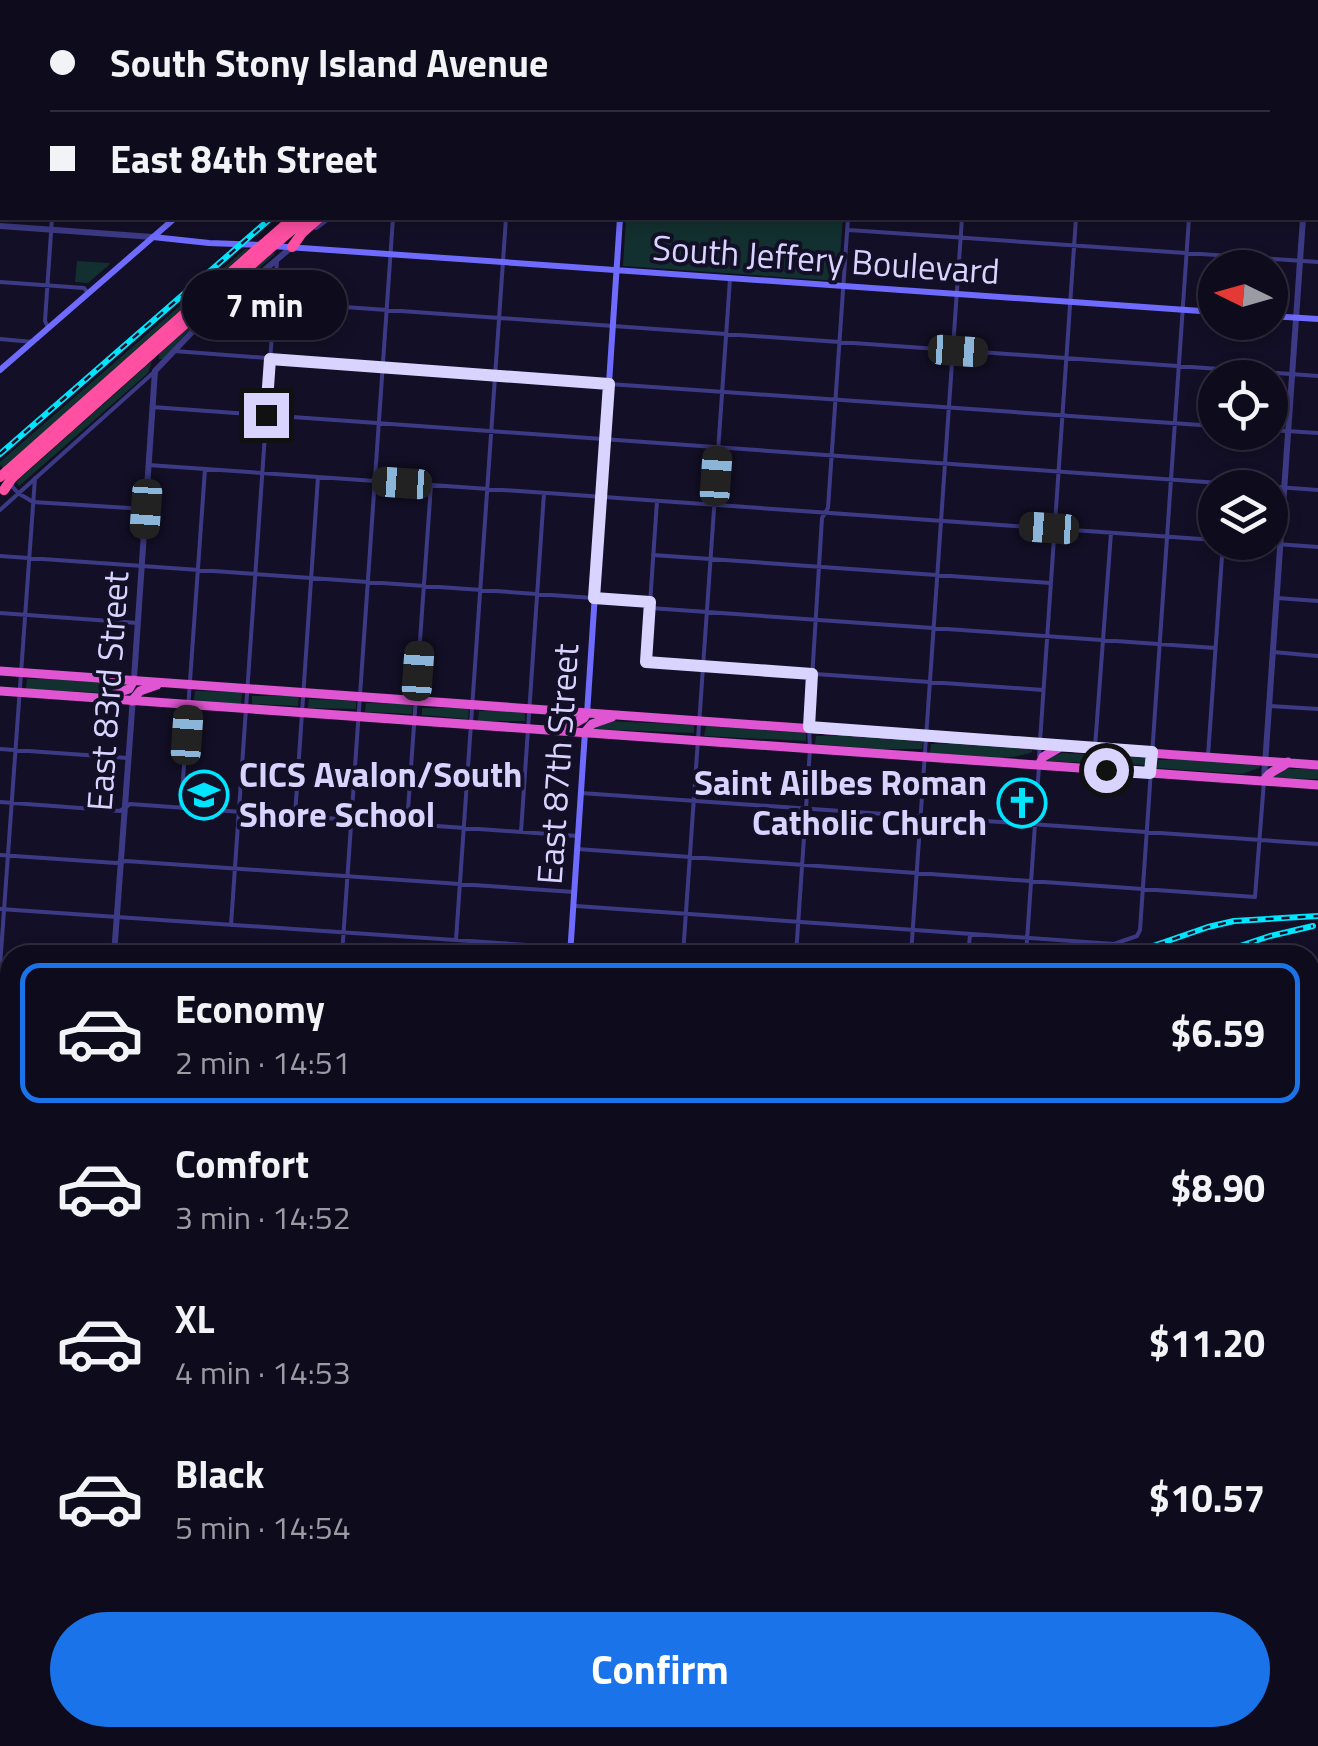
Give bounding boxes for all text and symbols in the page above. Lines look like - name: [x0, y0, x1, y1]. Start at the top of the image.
- text: South Stony Island Avenue: [110, 34, 548, 92]
- text: East 84th Street: [110, 130, 377, 188]
- street label: South Jeffery Boulevard: [651, 220, 1002, 298]
- north arrow: [1198, 250, 1288, 340]
- map controls: [1198, 250, 1288, 560]
- callout: 7 min: [184, 270, 348, 340]
- text: 7 min: [226, 281, 303, 329]
- car: [927, 334, 989, 368]
- button: locate: [1198, 360, 1288, 450]
- route end: [244, 393, 289, 438]
- car: [699, 445, 733, 507]
- car: [371, 466, 433, 500]
- button: layers: [1198, 470, 1288, 560]
- car: [129, 478, 163, 540]
- car: [1018, 511, 1080, 545]
- street label: East 83rd Street: [72, 569, 142, 813]
- car: [401, 640, 435, 702]
- street label: East 87th Street: [522, 642, 592, 886]
- car: [170, 704, 204, 766]
- place label: CICS Avalon/South Shore School: [239, 747, 522, 841]
- route start: [1084, 748, 1129, 793]
- place label: Saint Ailbes Roman Catholic Church: [694, 755, 987, 849]
- school or university icon: CICS Avalon/South Shore School: [178, 769, 230, 821]
- church icon: Saint Ailbes Roman Catholic Church: [996, 777, 1048, 829]
- text: Economy: [175, 980, 325, 1038]
- icon: car: [55, 988, 145, 1078]
- text: $6.59: [1170, 1004, 1265, 1062]
- text: 2 min · 14:51: [175, 1038, 351, 1086]
- text: Comfort: [175, 1135, 309, 1193]
- icon: car: [55, 1143, 145, 1233]
- text: $8.90: [1170, 1159, 1265, 1217]
- text: 3 min · 14:52: [175, 1193, 351, 1241]
- text: XL: [175, 1290, 215, 1348]
- icon: car: [55, 1298, 145, 1388]
- text: $11.20: [1149, 1314, 1265, 1372]
- text: 4 min · 14:53: [175, 1348, 351, 1396]
- text: Black: [175, 1445, 264, 1503]
- icon: car: [55, 1453, 145, 1543]
- text: $10.57: [1149, 1469, 1265, 1527]
- text: 5 min · 14:54: [175, 1503, 351, 1551]
- button: Confirm: [50, 1612, 1270, 1727]

